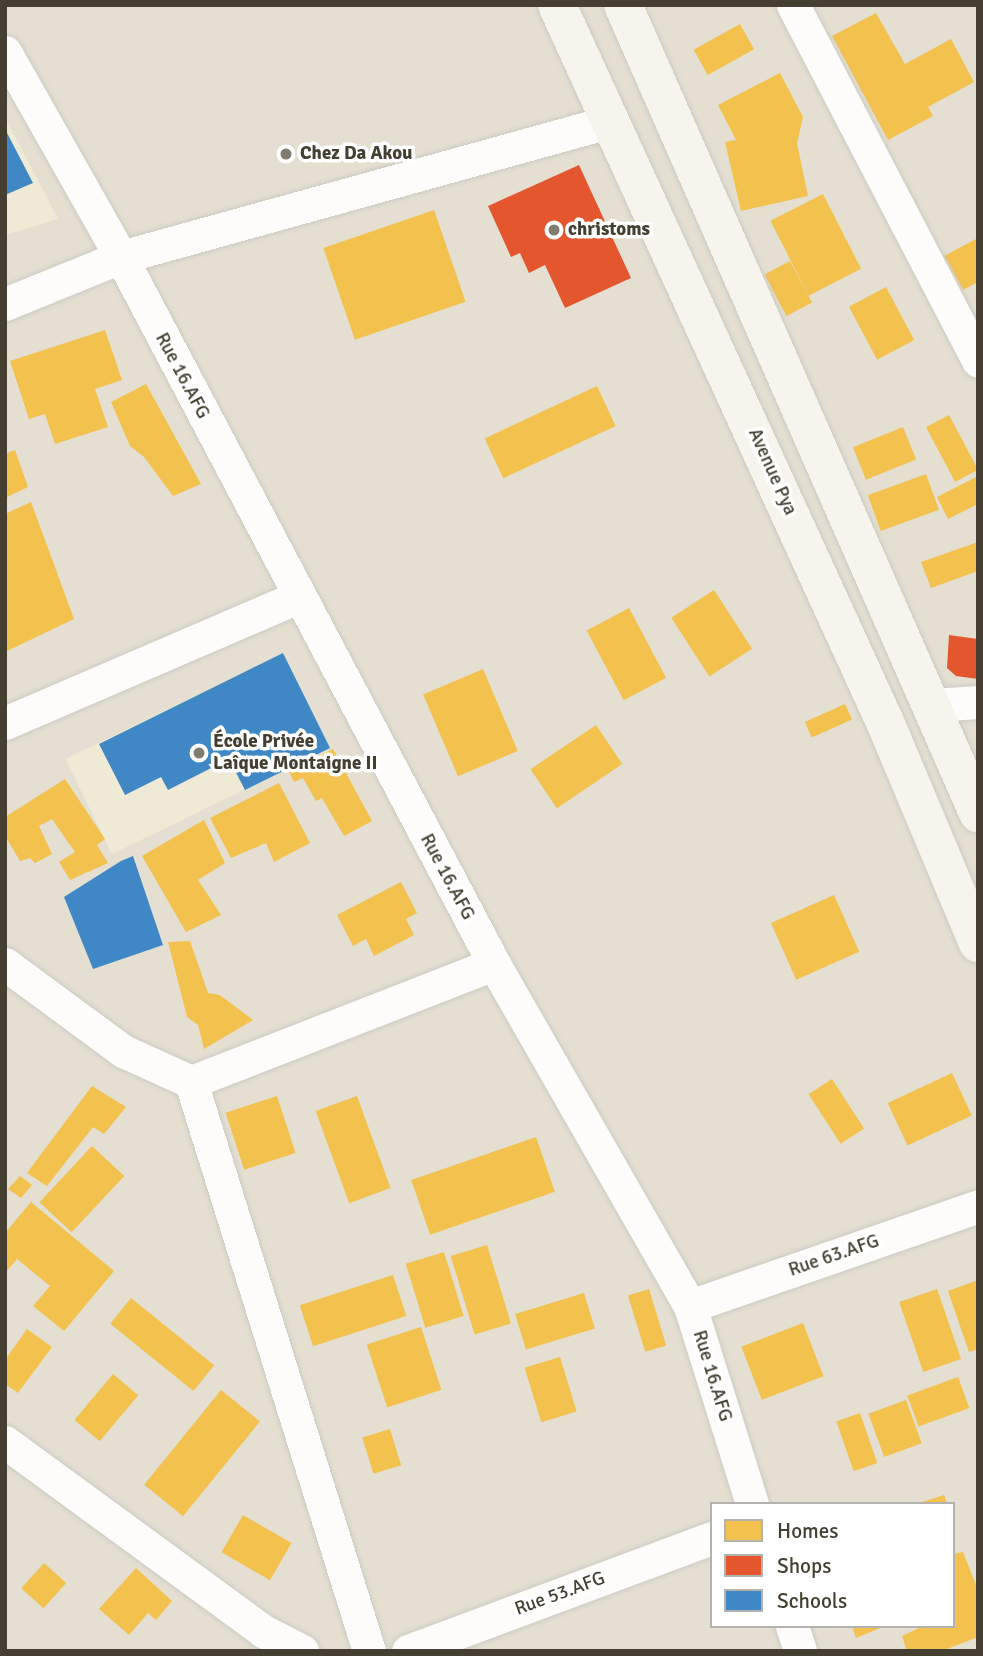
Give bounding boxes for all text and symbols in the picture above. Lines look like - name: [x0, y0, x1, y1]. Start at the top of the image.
- place label: Chez Da Akou: [300, 143, 413, 165]
- marker: Chez Da Akou: [278, 146, 294, 162]
- place label: christoms: [568, 219, 650, 241]
- marker: christoms: [546, 222, 562, 238]
- street label: Rue 16.AFG: [150, 329, 214, 423]
- street label: Avenue Pya: [743, 425, 801, 519]
- place label: École Privée Laîque Montaigne II: [213, 731, 378, 775]
- marker: École Privée Laîque Montaigne II: [191, 745, 207, 761]
- street label: Rue 16.AFG: [415, 830, 479, 924]
- street label: Rue 63.AFG: [786, 1230, 882, 1282]
- street label: Rue 16.AFG: [687, 1328, 737, 1424]
- legend: [710, 1502, 955, 1628]
- text: Homes: [777, 1518, 839, 1544]
- text: Shops: [777, 1553, 831, 1579]
- street label: Rue 53.AFG: [512, 1567, 608, 1621]
- text: Schools: [777, 1588, 847, 1614]

